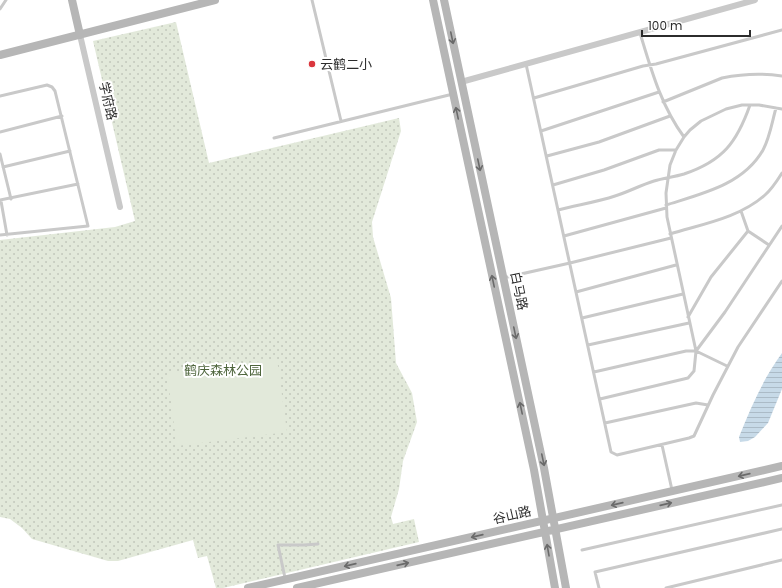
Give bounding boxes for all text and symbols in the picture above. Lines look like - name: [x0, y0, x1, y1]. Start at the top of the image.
- scale bar: [642, 12, 750, 38]
- text: 100 m: [648, 17, 682, 34]
- one-way arrow: [448, 31, 456, 44]
- place label: 云鹤二小: [320, 55, 372, 74]
- marker: 云鹤二小: [307, 59, 317, 69]
- street label: 学府路: [94, 80, 122, 122]
- one-way arrow: [453, 107, 461, 120]
- one-way arrow: [476, 158, 484, 171]
- street label: 白马路: [506, 270, 532, 312]
- one-way arrow: [489, 275, 497, 288]
- one-way arrow: [512, 327, 520, 340]
- park label: 鹤庆森林公园: [184, 361, 262, 380]
- one-way arrow: [516, 402, 524, 415]
- one-way arrow: [539, 454, 547, 467]
- one-way arrow: [738, 472, 751, 480]
- one-way arrow: [659, 499, 672, 507]
- one-way arrow: [611, 500, 624, 508]
- street label: 谷山路: [491, 501, 533, 529]
- one-way arrow: [471, 532, 484, 540]
- one-way arrow: [544, 544, 552, 557]
- one-way arrow: [396, 559, 409, 567]
- one-way arrow: [344, 561, 357, 569]

